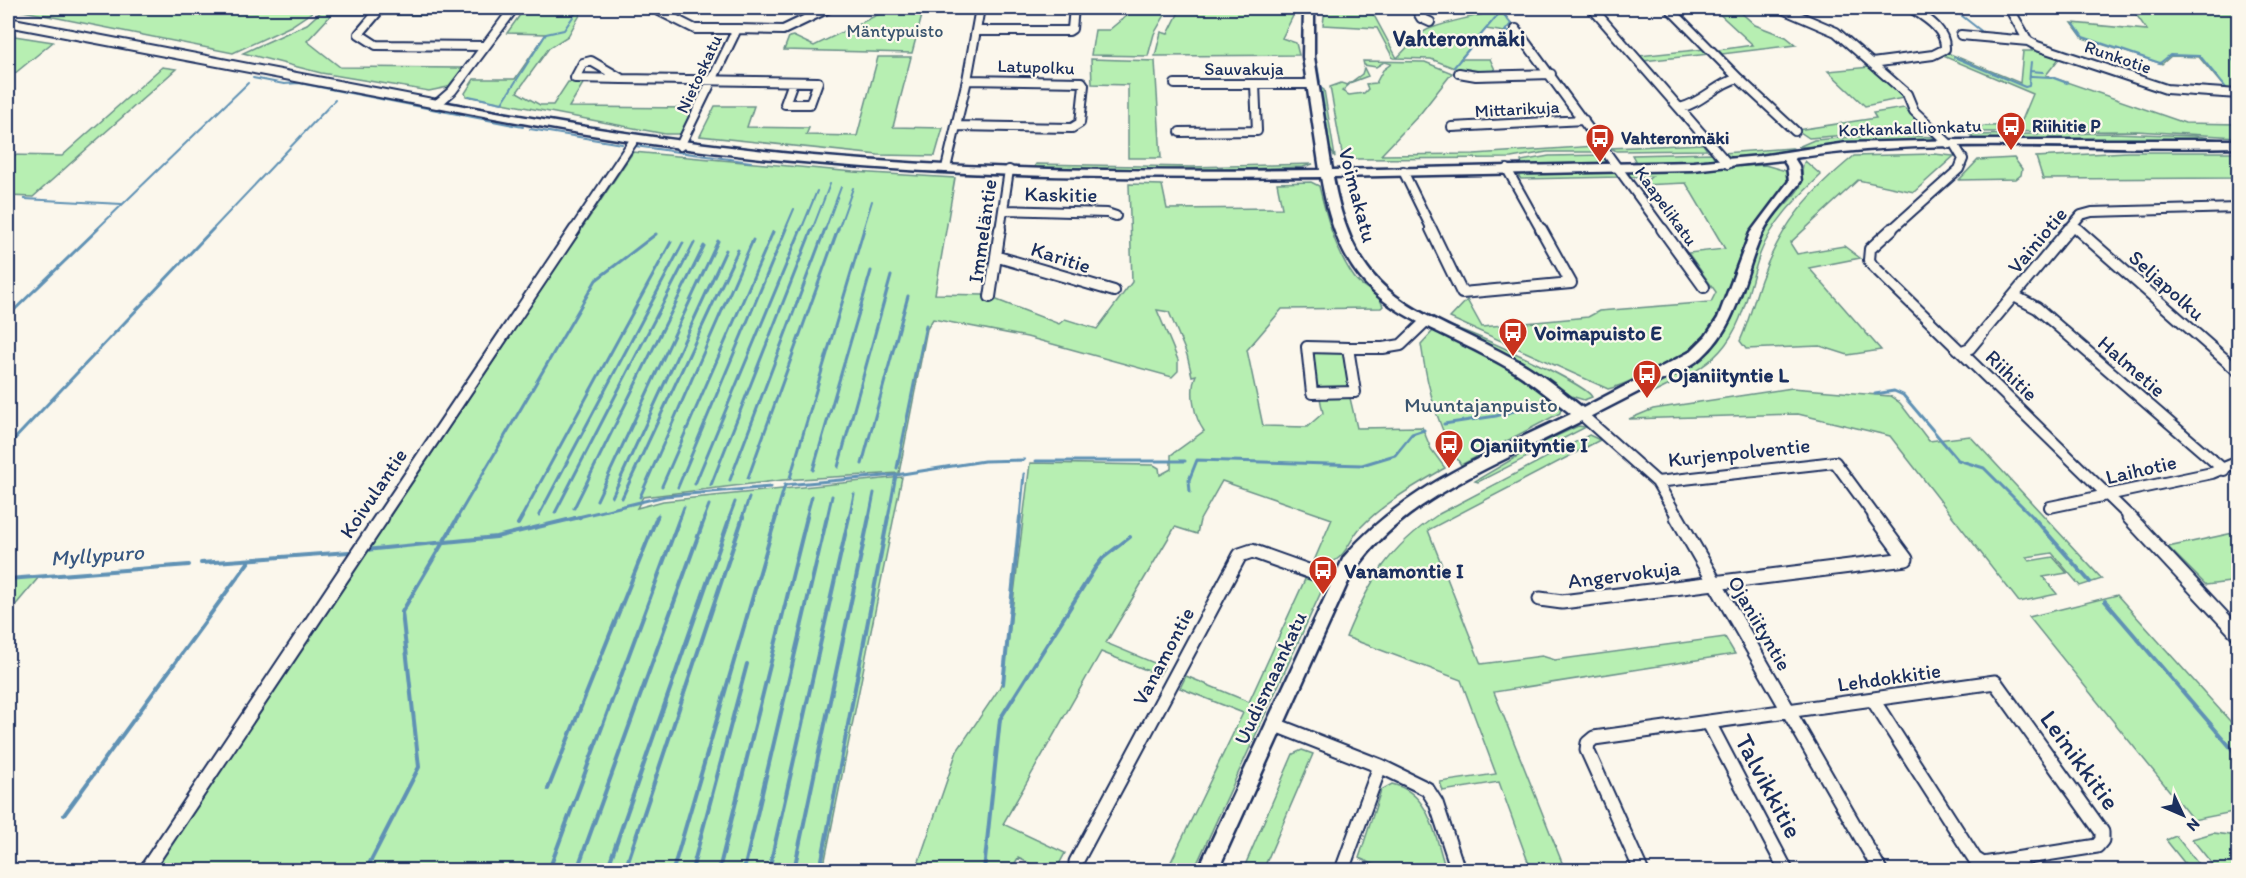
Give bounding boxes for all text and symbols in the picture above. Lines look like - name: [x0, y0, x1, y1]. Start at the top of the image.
- park label: Mäntypuisto: [847, 20, 943, 42]
- district label: Vahteronmäki: [1393, 25, 1525, 52]
- street label: Nietoskatu: [671, 31, 727, 117]
- street label: Runkotie: [2082, 35, 2154, 79]
- street label: Latupolku: [997, 55, 1075, 79]
- street label: Sauvakuja: [1204, 58, 1284, 80]
- street label: Mittarikuja: [1474, 96, 1560, 122]
- bus stop icon: Riihitie P: [1995, 110, 2027, 152]
- street label: Kotkankallionkatu: [1838, 115, 1982, 141]
- place label: Riihitie P: [2032, 115, 2101, 137]
- bus stop icon: Vahteronmäki: [1584, 122, 1616, 164]
- place label: Vahteronmäki: [1621, 127, 1729, 149]
- street label: Voimakatu: [1333, 145, 1383, 245]
- street label: Kaapelikatu: [1630, 162, 1702, 250]
- street label: Immeläntie: [962, 178, 1002, 284]
- street label: Kaskitie: [1024, 181, 1098, 207]
- street label: Vainiotie: [2002, 202, 2072, 278]
- street label: Karitie: [1028, 236, 1094, 278]
- street label: Seljapolku: [2124, 244, 2210, 326]
- bus stop icon: Voimapuisto E: [1497, 316, 1529, 358]
- place label: Voimapuisto E: [1534, 320, 1662, 346]
- street label: Halmetie: [2093, 330, 2171, 402]
- street label: Riihitie: [1981, 344, 2043, 406]
- bus stop icon: Ojaniityntie L: [1631, 358, 1663, 400]
- place label: Ojaniityntie L: [1668, 362, 1789, 388]
- park label: Muuntajanpuisto: [1404, 392, 1558, 417]
- bus stop icon: Ojaniityntie I: [1433, 428, 1465, 470]
- place label: Ojaniityntie I: [1470, 432, 1588, 458]
- street label: Kurjenpolventie: [1667, 432, 1811, 472]
- street label: Koivulantie: [334, 443, 412, 543]
- street label: Laihotie: [2103, 449, 2179, 489]
- water label: Myllypuro: [50, 538, 145, 572]
- bus stop icon: Vanamontie I: [1307, 554, 1339, 596]
- street label: Angervokuja: [1566, 555, 1682, 593]
- place label: Vanamontie I: [1344, 558, 1464, 583]
- street label: Ojaniityntie: [1723, 571, 1797, 675]
- street label: Vanamontie: [1127, 603, 1199, 709]
- street label: Uudismaankatu: [1228, 607, 1312, 748]
- street label: Lehdokkitie: [1836, 657, 1942, 697]
- street label: Leinikkitie: [2033, 704, 2127, 816]
- street label: Talvikkitie: [1728, 728, 1810, 844]
- north arrow: [2153, 785, 2213, 845]
- text: N: [2183, 815, 2204, 836]

